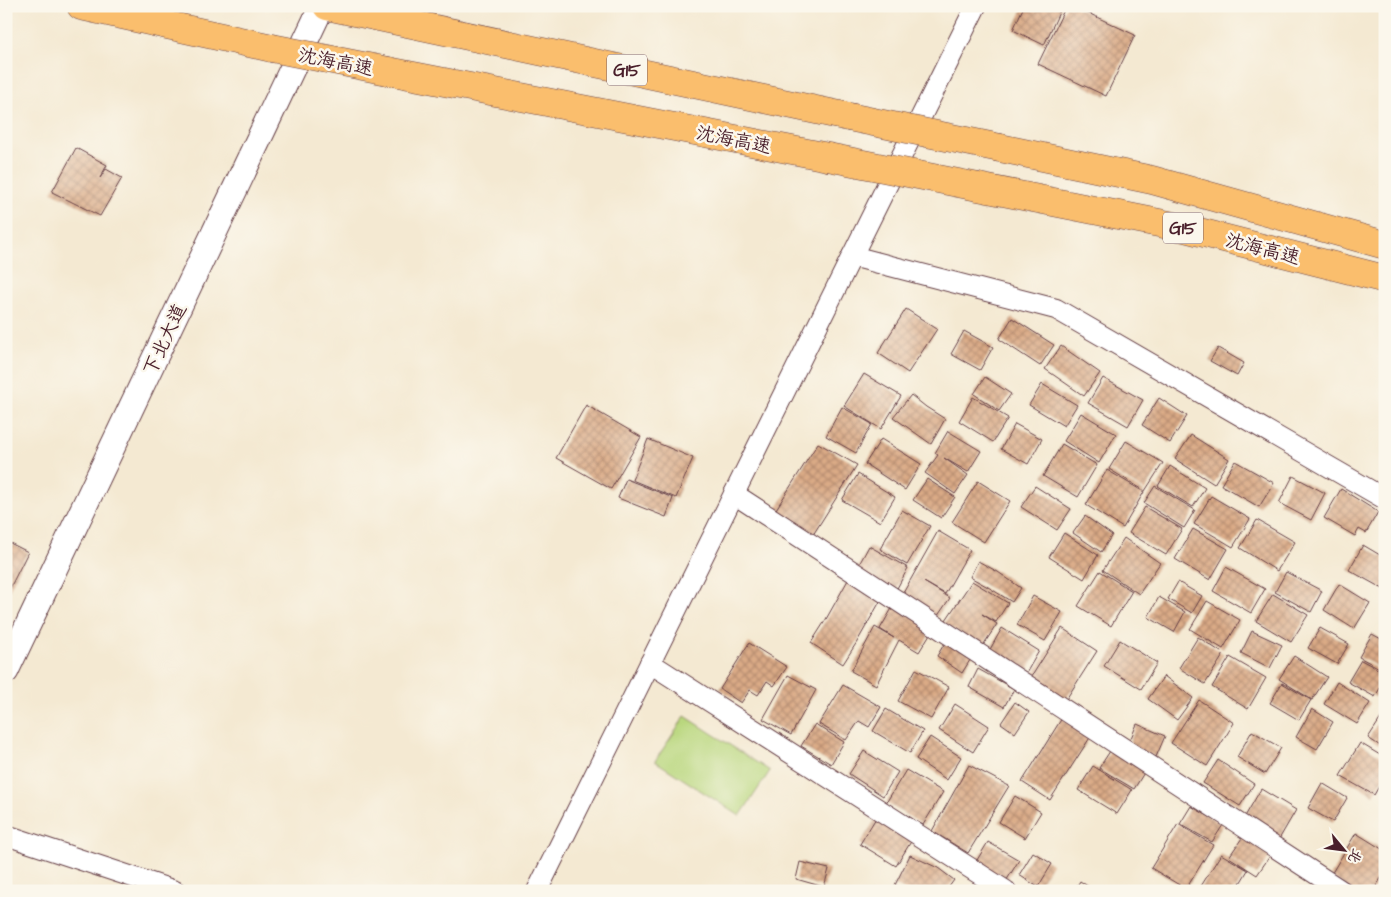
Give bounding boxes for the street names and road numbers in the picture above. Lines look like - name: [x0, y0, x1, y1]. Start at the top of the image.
- street label: 沈海高速: [296, 42, 376, 83]
- road number: G15: [607, 54, 647, 86]
- street label: 沈海高速: [694, 120, 774, 161]
- road number: G15: [1163, 212, 1203, 244]
- street label: 沈海高速: [1222, 227, 1303, 272]
- street label: 下北大道: [137, 299, 194, 380]

